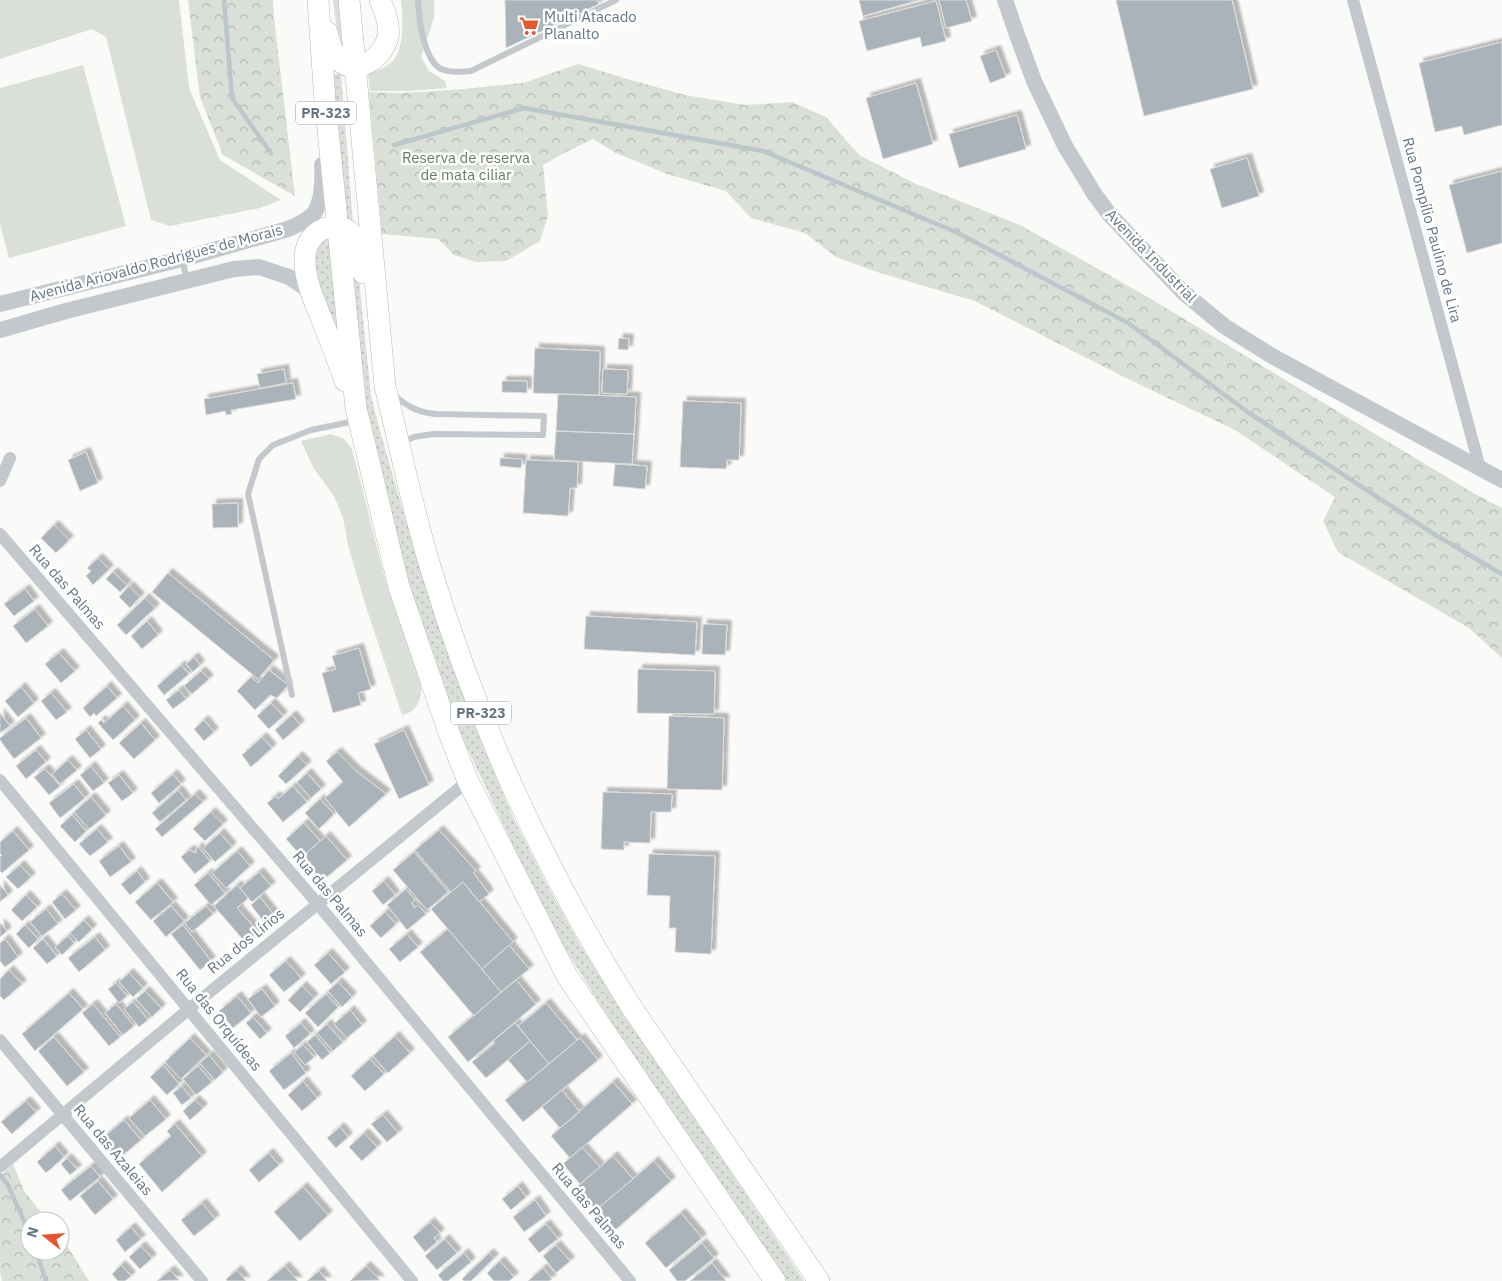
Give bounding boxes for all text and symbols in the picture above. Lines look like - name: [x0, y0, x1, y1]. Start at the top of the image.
- place label: Multi Atacado Planalto: [544, 7, 637, 43]
- supermarket icon: Multi Atacado Planalto: [518, 15, 540, 37]
- road number: PR-323: [296, 102, 356, 125]
- street label: Rua Pompílio Paulino de Lira: [1399, 135, 1466, 325]
- park label: Reserva de reserva de mata ciliar: [402, 148, 530, 184]
- street label: Avenida Industrial: [1102, 205, 1201, 306]
- street label: Avenida Ariovaldo Rodrigues de Morais: [27, 220, 284, 305]
- street label: Rua das Palmas: [25, 540, 110, 633]
- road number: PR-323: [451, 701, 511, 724]
- street label: Rua das Palmas: [289, 847, 372, 941]
- street label: Rua dos Lírios: [203, 904, 288, 978]
- street label: Rua das Orquídeas: [172, 965, 267, 1075]
- street label: Rua das Azaleias: [70, 1100, 157, 1199]
- street label: Rua das Palmas: [548, 1159, 631, 1253]
- north arrow: [20, 1211, 70, 1261]
- text: N: [22, 1225, 43, 1240]

